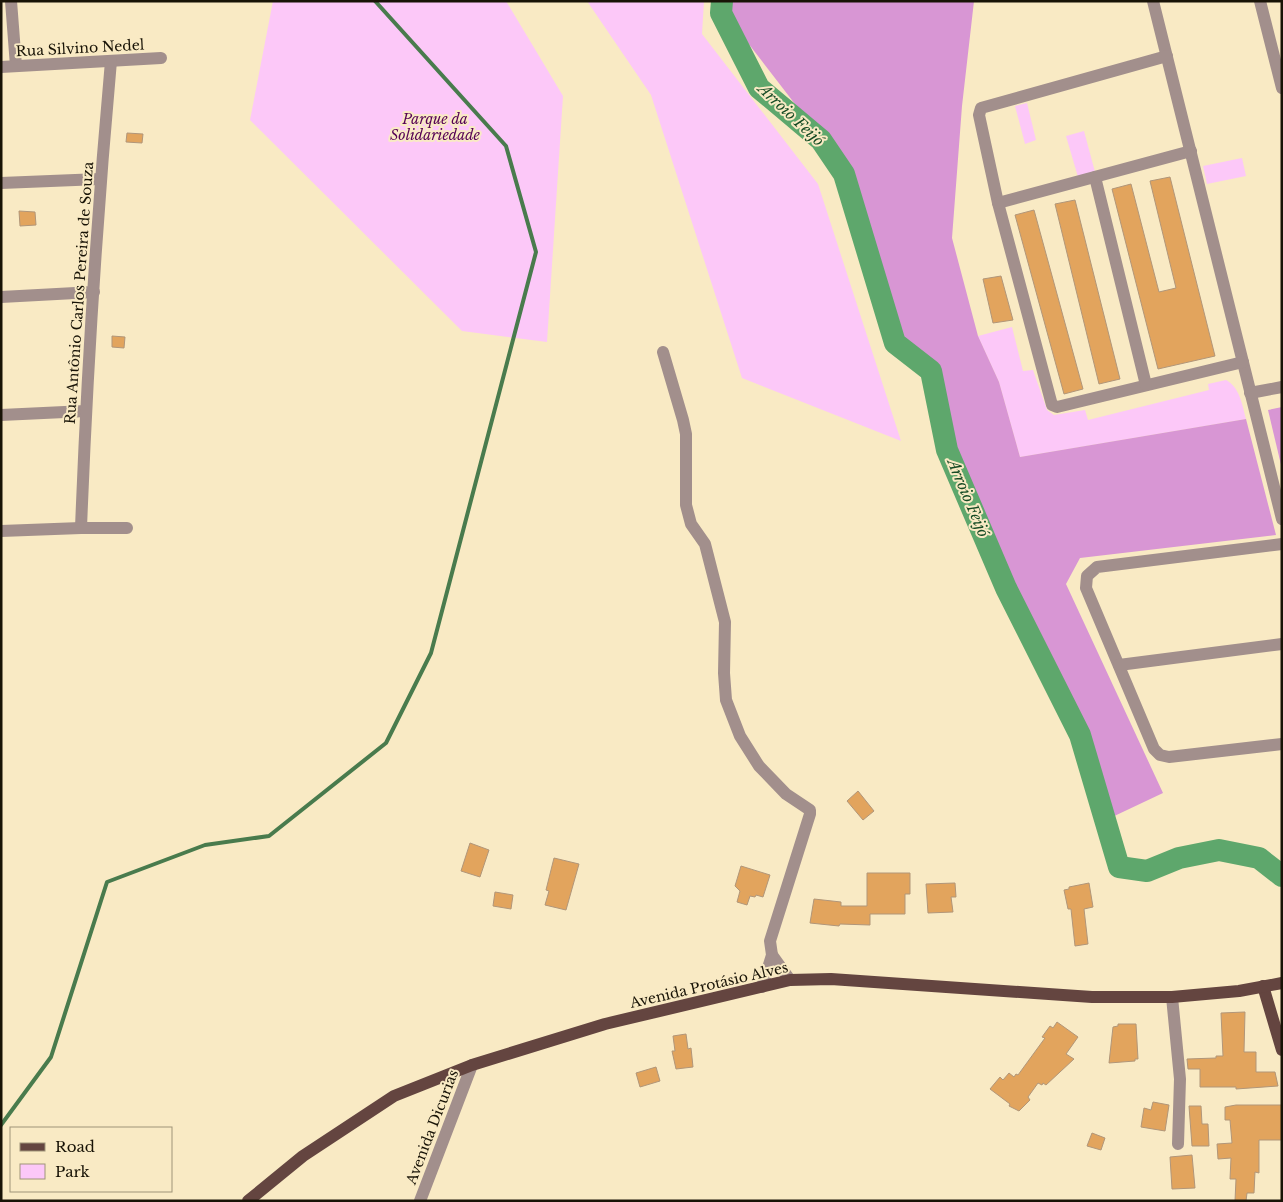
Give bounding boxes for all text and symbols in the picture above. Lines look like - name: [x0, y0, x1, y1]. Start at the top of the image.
- street label: Rua Silvino Nedel: [15, 36, 145, 60]
- water label: Arroio Feijó: [753, 78, 828, 150]
- park label: Parque da Solidariedade: [390, 110, 481, 144]
- street label: Rua Antônio Carlos Pereira de Souza: [61, 161, 97, 425]
- water label: Arroio Feijó: [943, 454, 994, 540]
- street label: Avenida Protásio Alves: [627, 958, 790, 1012]
- street label: Avenida Dicurias: [401, 1067, 462, 1188]
- legend: [10, 1127, 172, 1192]
- text: Road: [55, 1137, 95, 1156]
- text: Park: [55, 1162, 91, 1181]

